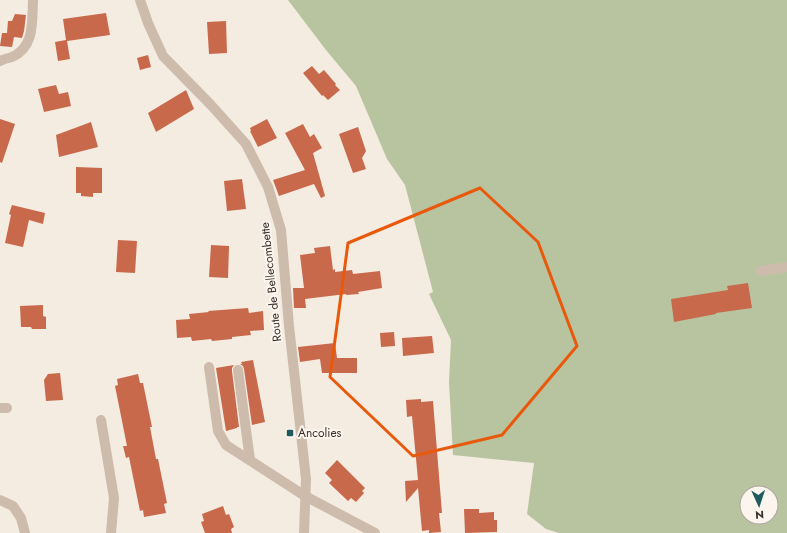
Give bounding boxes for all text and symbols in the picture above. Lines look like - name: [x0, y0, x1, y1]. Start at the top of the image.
- street label: Route de Bellecombette: [256, 221, 286, 343]
- place label: Ancolies: [298, 424, 342, 442]
- marker: Ancolies: [285, 428, 295, 438]
- north arrow: [739, 485, 779, 525]
- text: N: [755, 507, 764, 523]

